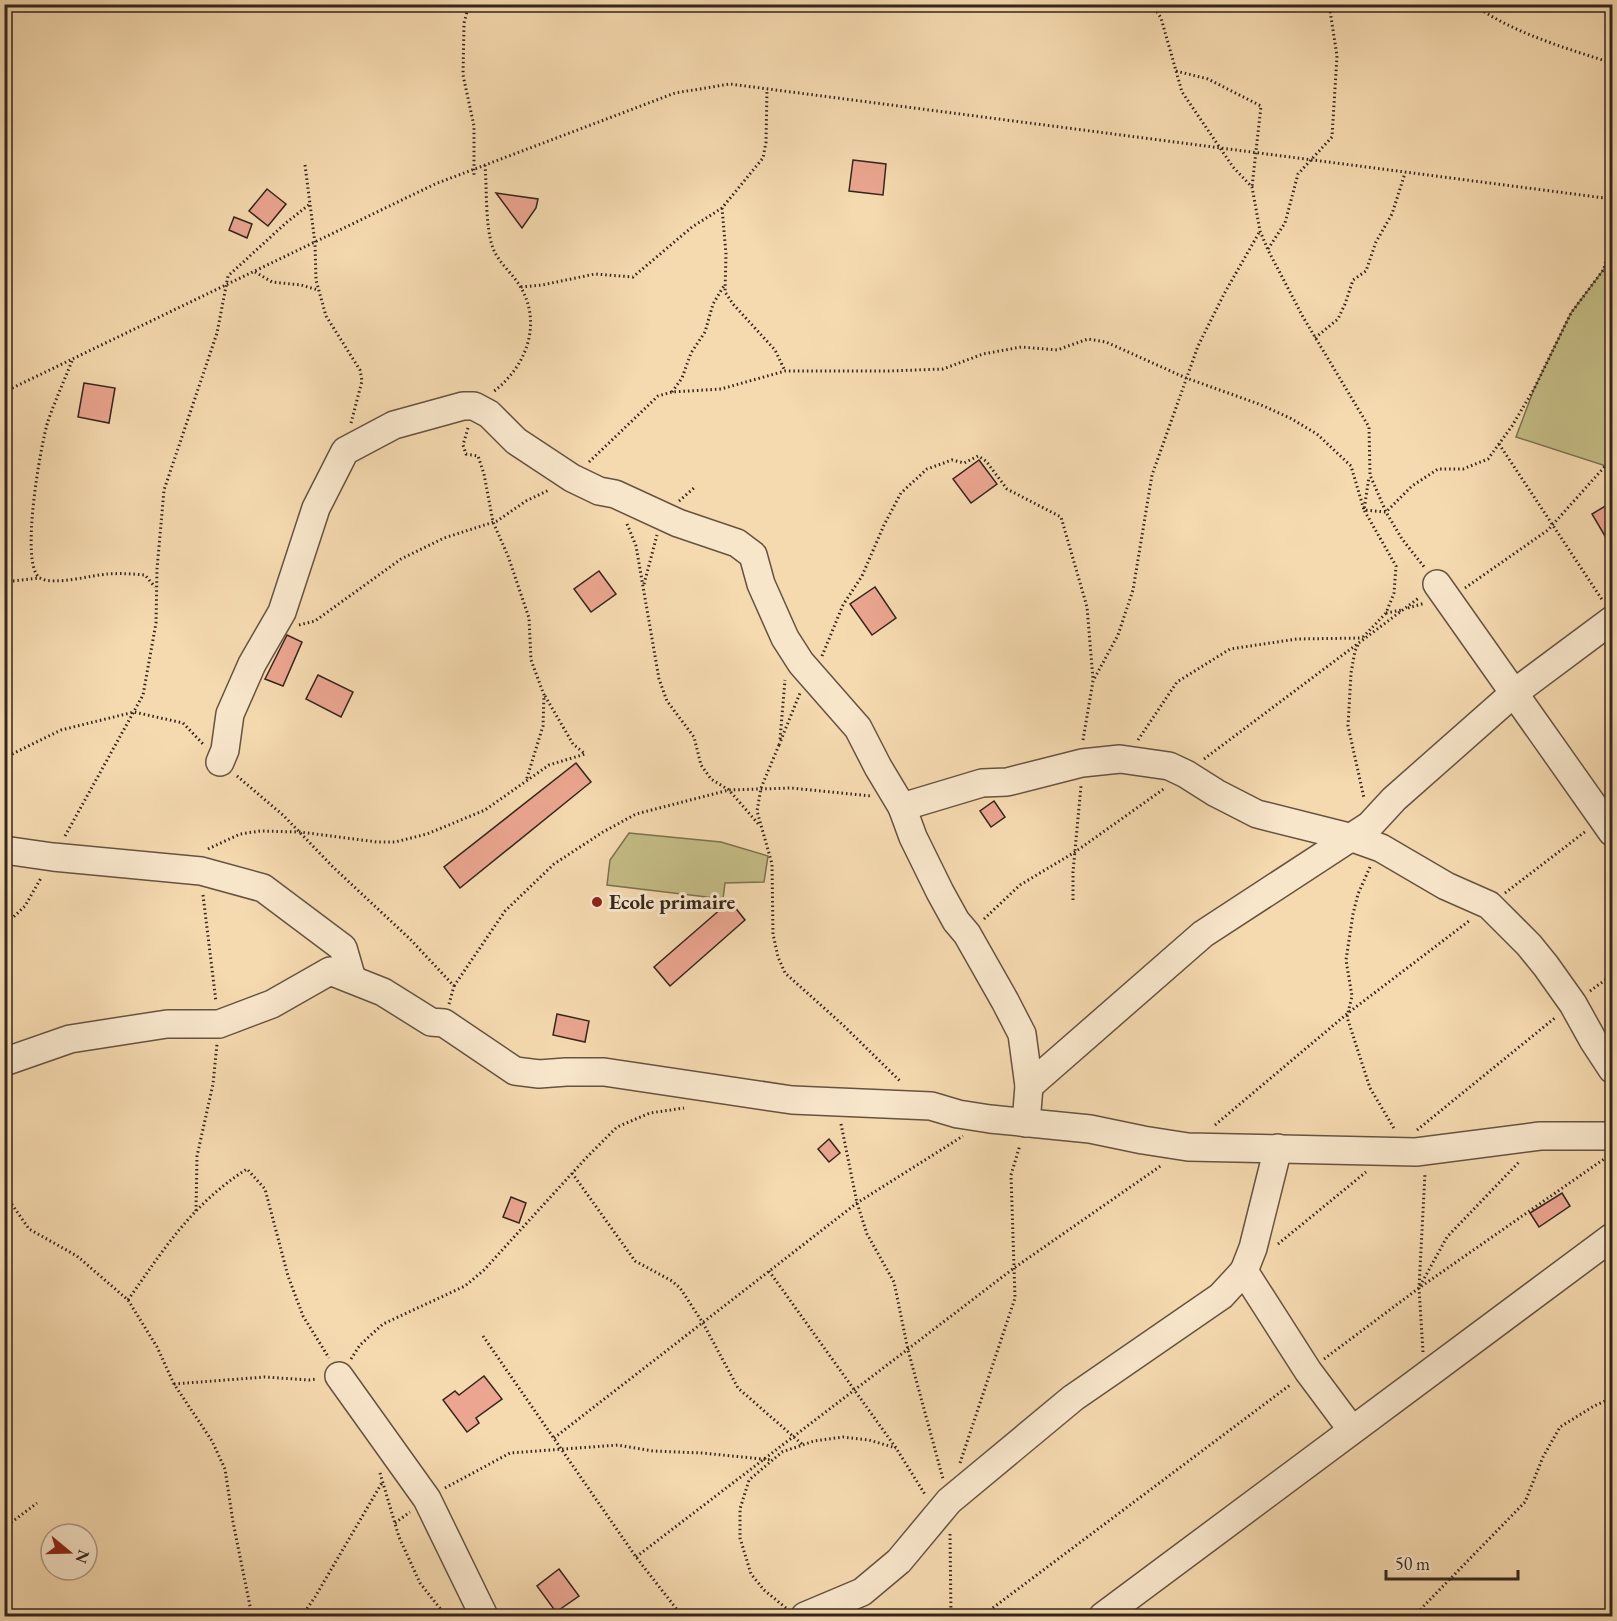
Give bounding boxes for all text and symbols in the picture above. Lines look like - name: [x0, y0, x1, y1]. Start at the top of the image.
- place label: Ecole primaire: [609, 888, 735, 915]
- marker: Ecole primaire: [590, 895, 604, 909]
- north arrow: [39, 1522, 99, 1582]
- scale bar: [1386, 1543, 1518, 1581]
- text: N: [71, 1547, 95, 1566]
- text: 50 m: [1395, 1552, 1430, 1575]

